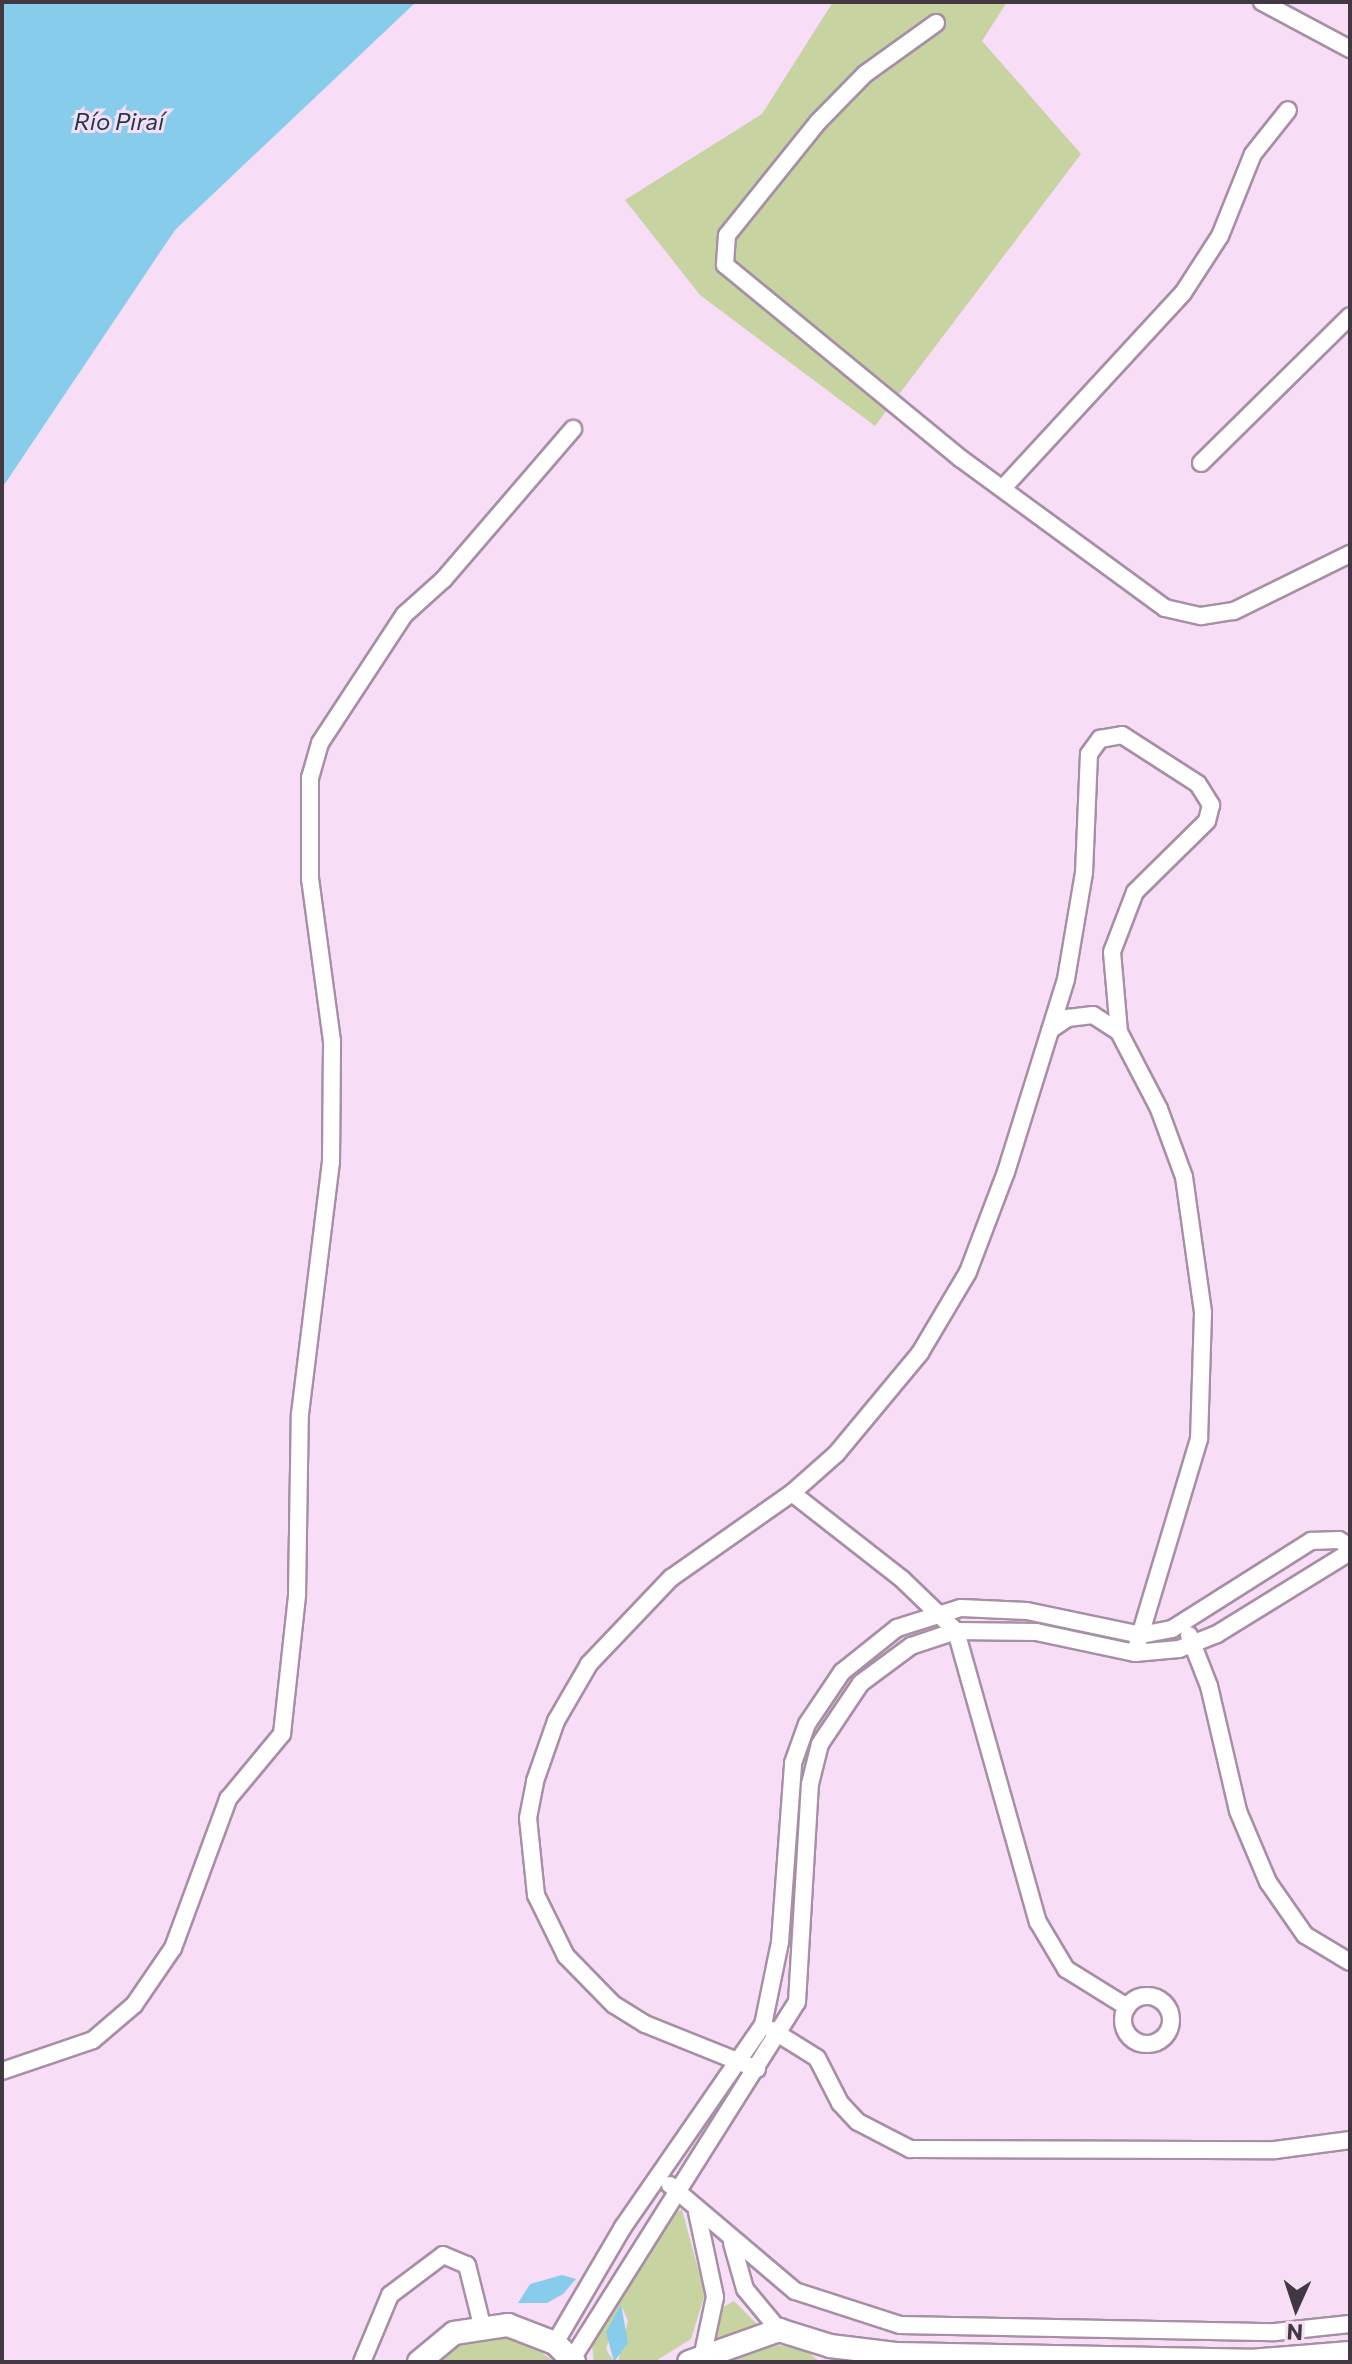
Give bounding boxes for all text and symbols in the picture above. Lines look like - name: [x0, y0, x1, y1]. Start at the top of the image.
- water label: Río Piraí: [74, 107, 164, 135]
- north arrow: [1256, 2268, 1336, 2348]
- text: N: [1286, 2319, 1304, 2346]

